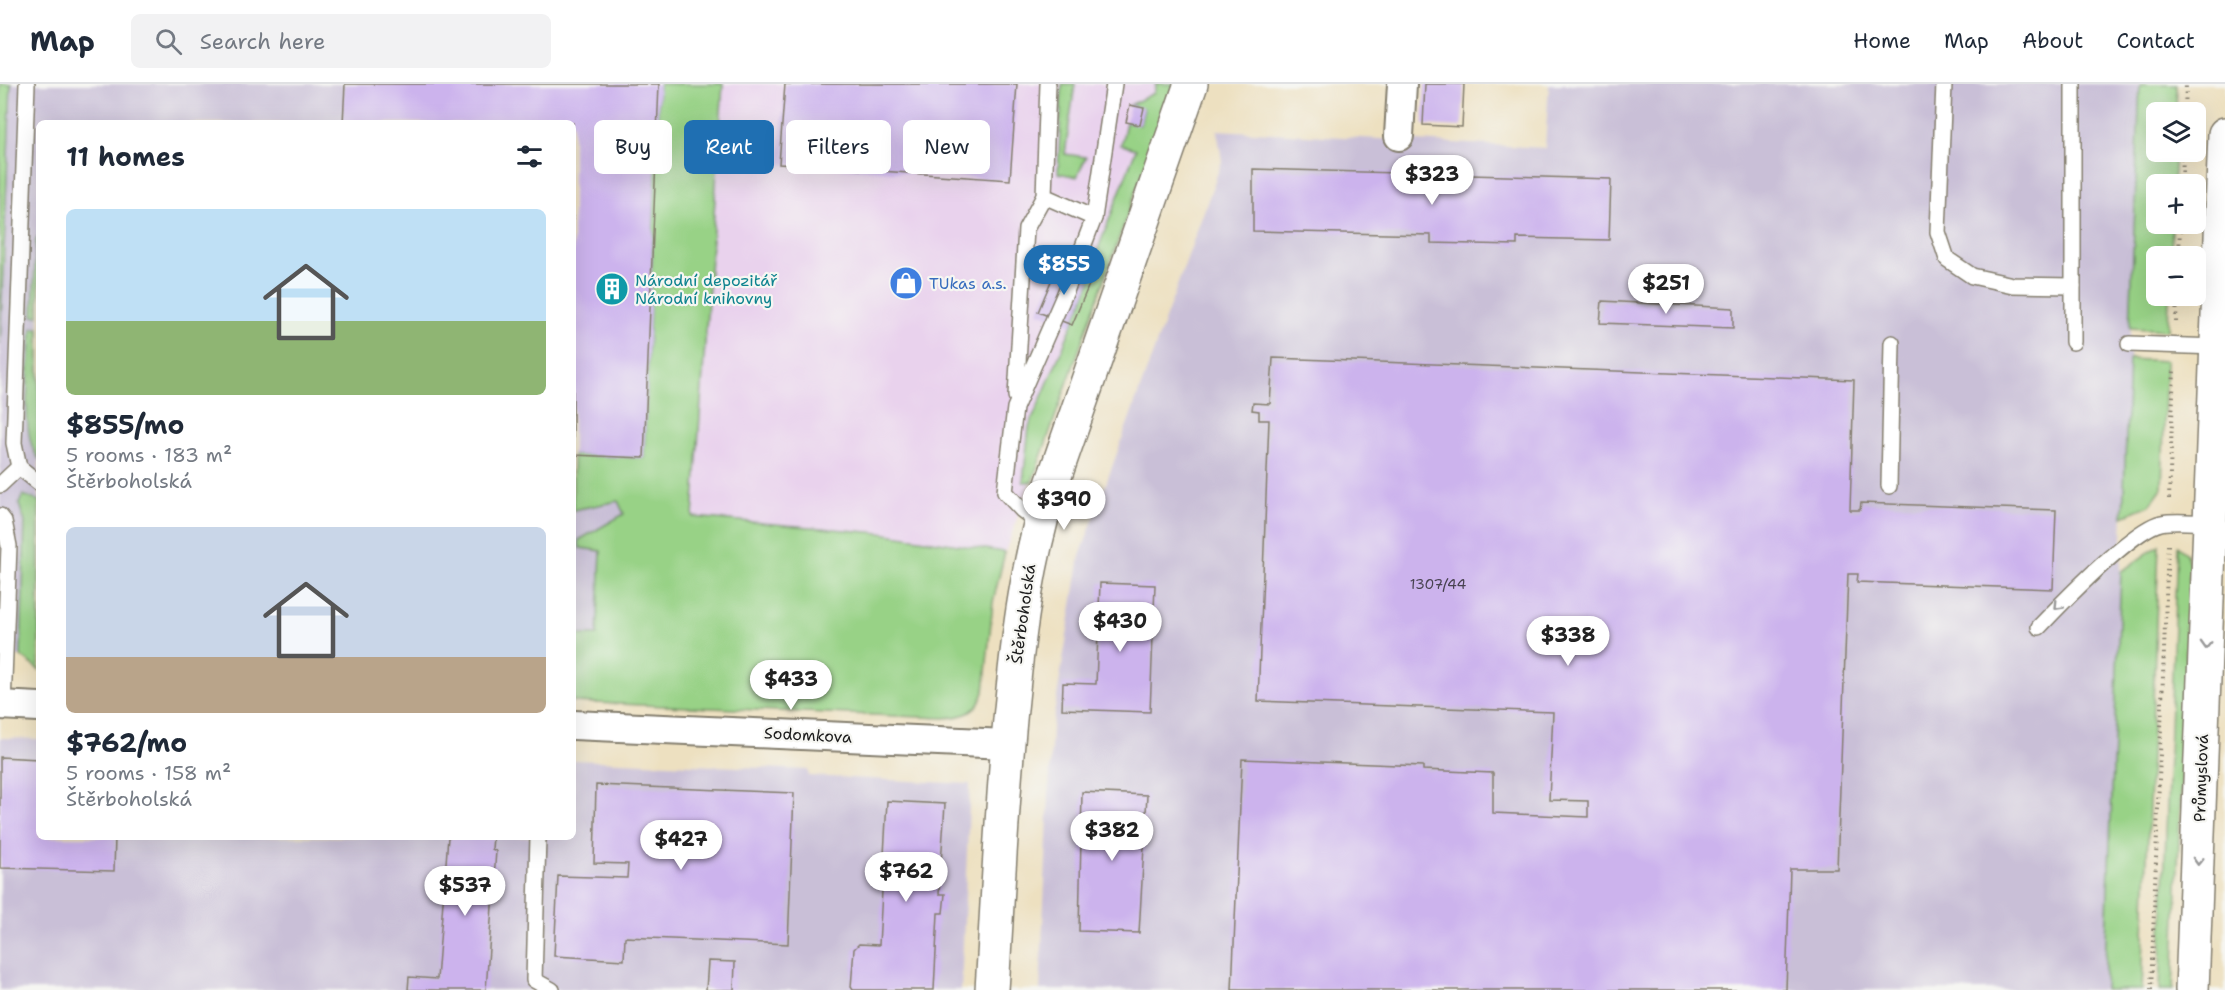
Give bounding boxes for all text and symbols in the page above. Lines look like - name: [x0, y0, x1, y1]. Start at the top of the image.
- search box: [131, 14, 551, 68]
- text: Map: [30, 22, 95, 60]
- icon: search: [152, 25, 185, 58]
- text: Search here: [200, 27, 325, 56]
- text: Home: [1853, 27, 1911, 55]
- text: Map: [1944, 27, 1989, 55]
- text: About: [2022, 27, 2083, 55]
- text: Contact: [2116, 27, 2195, 55]
- map controls: [2146, 102, 2206, 306]
- button: layers: [2146, 102, 2206, 162]
- chip: Buy: [594, 120, 672, 174]
- chip: Rent: [684, 120, 774, 174]
- chip: Filters: [786, 120, 891, 174]
- chip: New: [903, 120, 990, 174]
- text: 11 homes: [66, 139, 185, 174]
- icon: filters: [513, 140, 546, 173]
- pin: $323: [1396, 155, 1468, 206]
- text: $323: [1405, 161, 1459, 187]
- button: +: [2146, 174, 2206, 234]
- pin: $855: [1028, 245, 1100, 296]
- button: −: [2146, 246, 2206, 306]
- icon: home: [252, 248, 360, 356]
- text: $855: [1038, 251, 1090, 277]
- pin: $251: [1630, 264, 1702, 315]
- shop icon: TUkas a.s.: [888, 265, 924, 301]
- place label: Národní depozitář Národní knihovny: [635, 270, 778, 309]
- text: $251: [1642, 270, 1690, 296]
- building icon: Národní depozitář Národní knihovny: [594, 271, 630, 307]
- place label: TUkas a.s.: [929, 273, 1007, 294]
- text: $855/mo: [66, 407, 184, 442]
- text: 5 rooms · 183 m²: [66, 442, 232, 468]
- text: Štěrboholská: [66, 468, 192, 494]
- pin: $390: [1028, 480, 1100, 531]
- text: $390: [1037, 486, 1091, 512]
- street label: Štěrboholská: [1006, 563, 1040, 665]
- icon: home: [252, 566, 360, 674]
- house number: 1307/44: [1410, 575, 1466, 593]
- one-way arrow: [2055, 599, 2066, 610]
- pin: $430: [1084, 602, 1156, 653]
- text: $430: [1093, 608, 1147, 634]
- pin: $338: [1532, 616, 1604, 667]
- text: $338: [1540, 622, 1596, 648]
- one-way arrow: [2200, 640, 2213, 649]
- pin: $433: [755, 660, 827, 711]
- text: $433: [764, 666, 818, 692]
- street label: Sodomkova: [764, 722, 852, 748]
- text: $762/mo: [66, 725, 187, 760]
- street label: Průmyslová: [2189, 734, 2213, 822]
- text: 5 rooms · 158 m²: [66, 760, 231, 786]
- text: Štěrboholská: [66, 786, 192, 812]
- pin: $382: [1076, 811, 1148, 862]
- text: $382: [1084, 817, 1140, 843]
- pin: $427: [645, 820, 717, 871]
- text: $427: [654, 826, 708, 852]
- pin: $762: [870, 852, 942, 903]
- one-way arrow: [2191, 856, 2204, 865]
- text: $762: [879, 858, 933, 884]
- pin: $537: [429, 866, 501, 917]
- text: $537: [438, 872, 492, 898]

